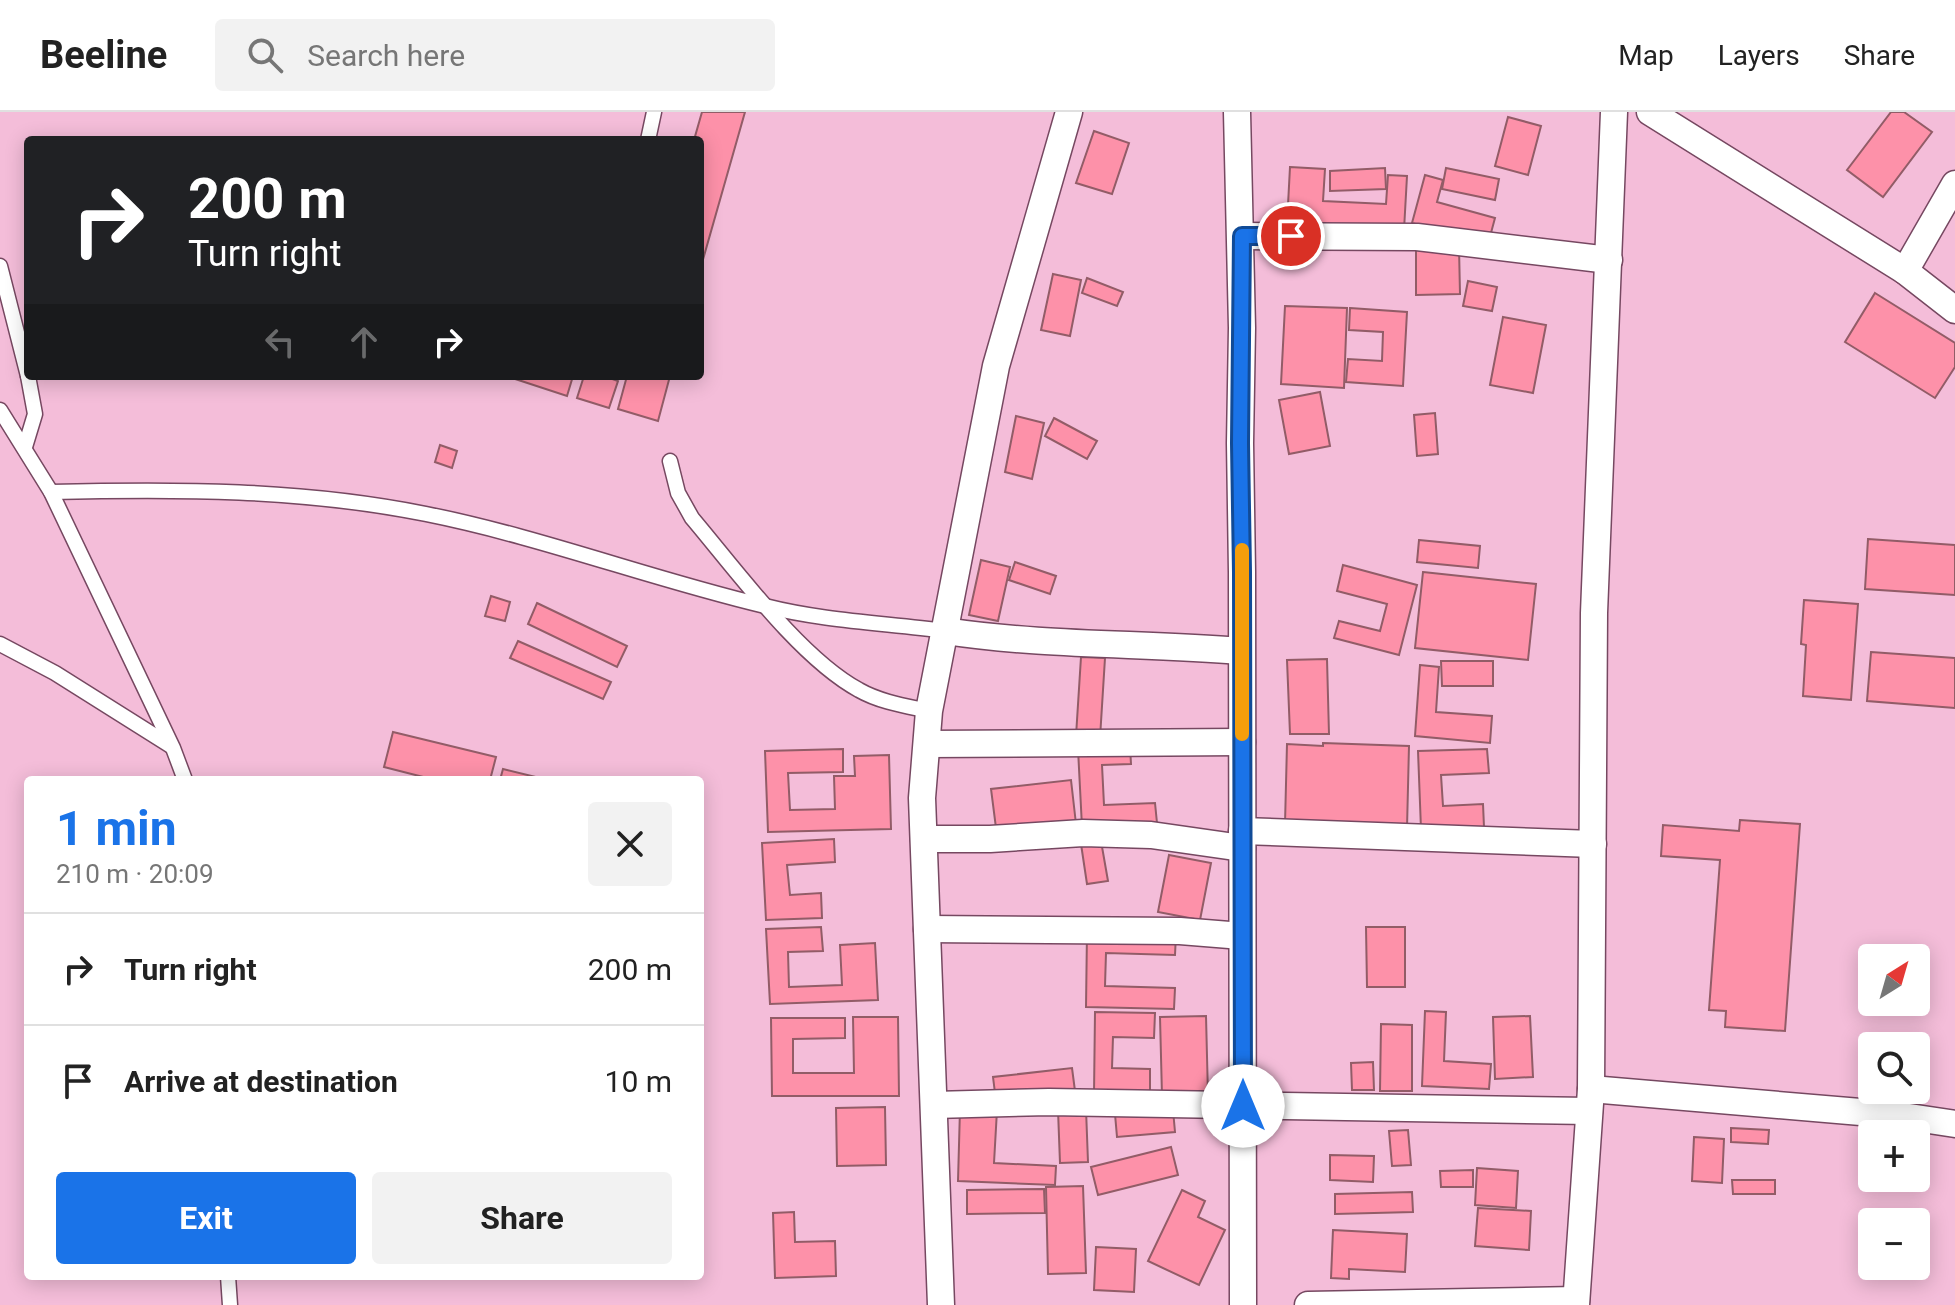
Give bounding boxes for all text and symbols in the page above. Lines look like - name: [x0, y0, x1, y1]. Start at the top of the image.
- search box: [215, 19, 775, 91]
- text: Beeline: [40, 33, 167, 77]
- icon: search: [243, 33, 287, 77]
- text: Search here: [307, 38, 465, 73]
- text: Map: [1618, 39, 1674, 72]
- text: Layers: [1718, 39, 1800, 72]
- text: Share: [1844, 39, 1915, 72]
- text: 200 m: [188, 166, 347, 232]
- icon: right: [56, 168, 160, 272]
- pin: [1257, 202, 1325, 270]
- icon: arrive: [1269, 214, 1313, 258]
- text: Turn right: [188, 233, 341, 275]
- icon: left: [258, 320, 302, 364]
- icon: ahead: [342, 320, 386, 364]
- icon: right: [426, 320, 470, 364]
- text: 1 min: [56, 800, 177, 857]
- button: close: [588, 802, 672, 886]
- text: 210 m · 20:09: [56, 859, 214, 889]
- north arrow: [1858, 944, 1930, 1016]
- map controls: [1858, 944, 1930, 1280]
- icon: right: [56, 947, 100, 991]
- text: Turn right: [124, 952, 257, 987]
- text: 200 m: [588, 952, 672, 987]
- button: search: [1858, 1032, 1930, 1104]
- icon: arrive: [56, 1059, 100, 1103]
- text: Arrive at destination: [124, 1064, 398, 1099]
- text: 10 m: [605, 1064, 672, 1099]
- position arrow: [1201, 1064, 1285, 1148]
- button: +: [1858, 1120, 1930, 1192]
- button: Exit: [56, 1172, 356, 1264]
- button: Share: [372, 1172, 672, 1264]
- button: −: [1858, 1208, 1930, 1280]

